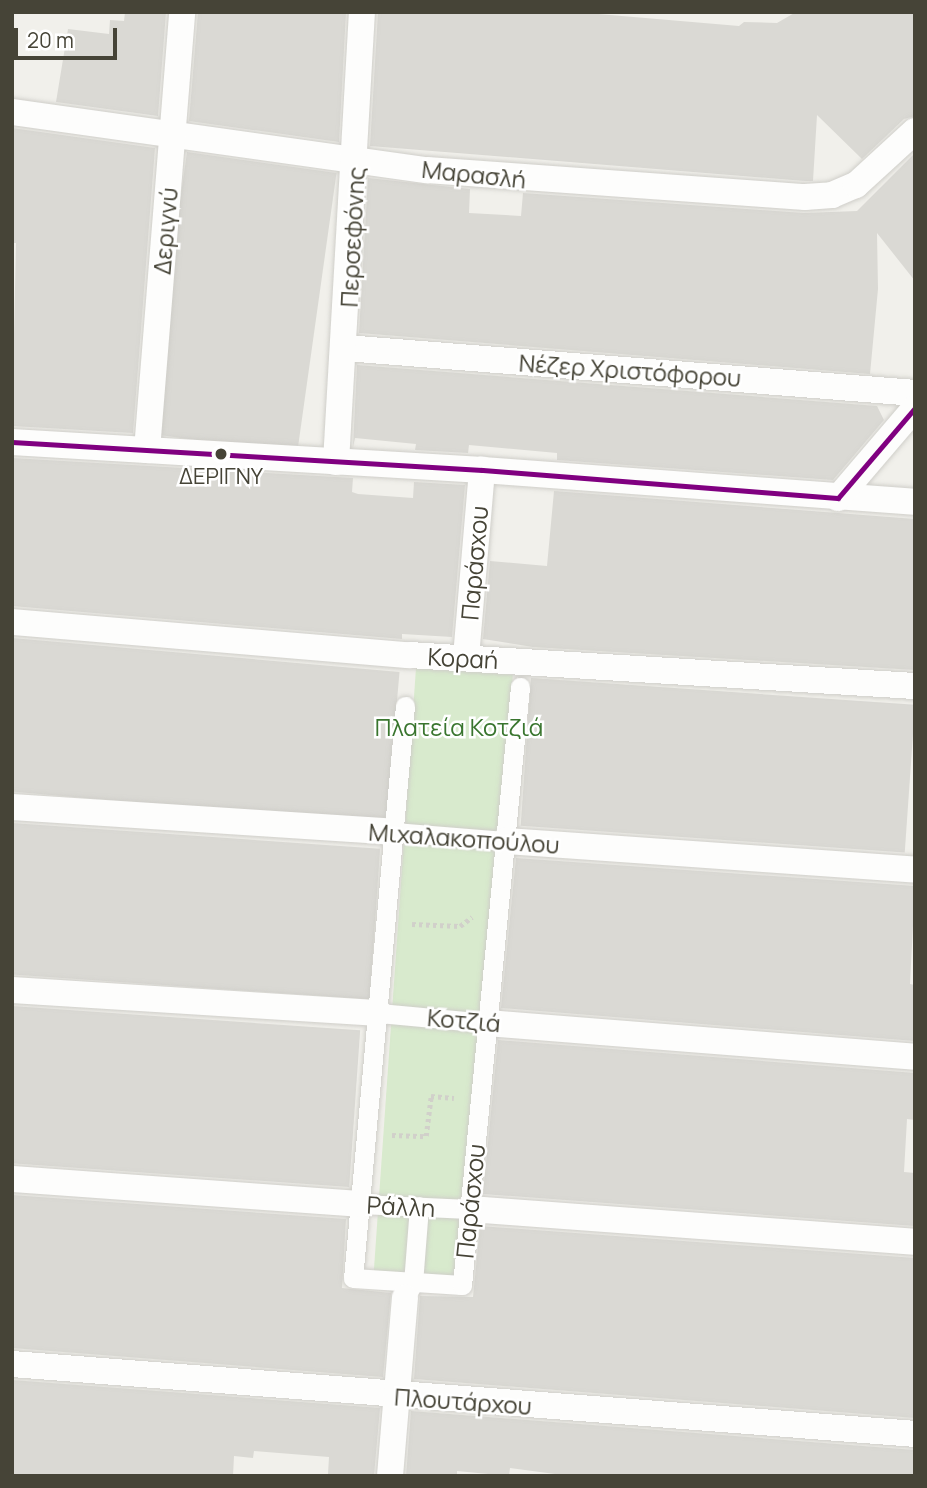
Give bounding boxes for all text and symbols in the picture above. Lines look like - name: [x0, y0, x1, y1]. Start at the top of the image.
- scale bar: [18, 14, 121, 58]
- text: 20 m: [27, 26, 74, 54]
- street label: Μαρασλή: [420, 154, 528, 194]
- street label: Περσεφόνης: [334, 166, 370, 308]
- street label: Δεριγνύ: [147, 186, 183, 276]
- street label: Nέζερ Χριστόφορου: [518, 348, 742, 392]
- marker: ΔΕΡΙΓΝΥ: [214, 447, 228, 461]
- place label: ΔΕΡΙΓΝΥ: [179, 464, 263, 490]
- street label: Παράσχου: [455, 504, 493, 622]
- street label: Κοραή: [427, 642, 499, 674]
- park label: Πλατεία Κοτζιά: [375, 713, 543, 741]
- street label: Μιχαλακοπούλου: [368, 817, 560, 859]
- street label: Κοτζιά: [426, 1002, 502, 1038]
- street label: Παράσχου: [450, 1142, 490, 1260]
- street label: Ράλλη: [366, 1190, 436, 1222]
- street label: Πλουτάρχου: [393, 1382, 533, 1420]

